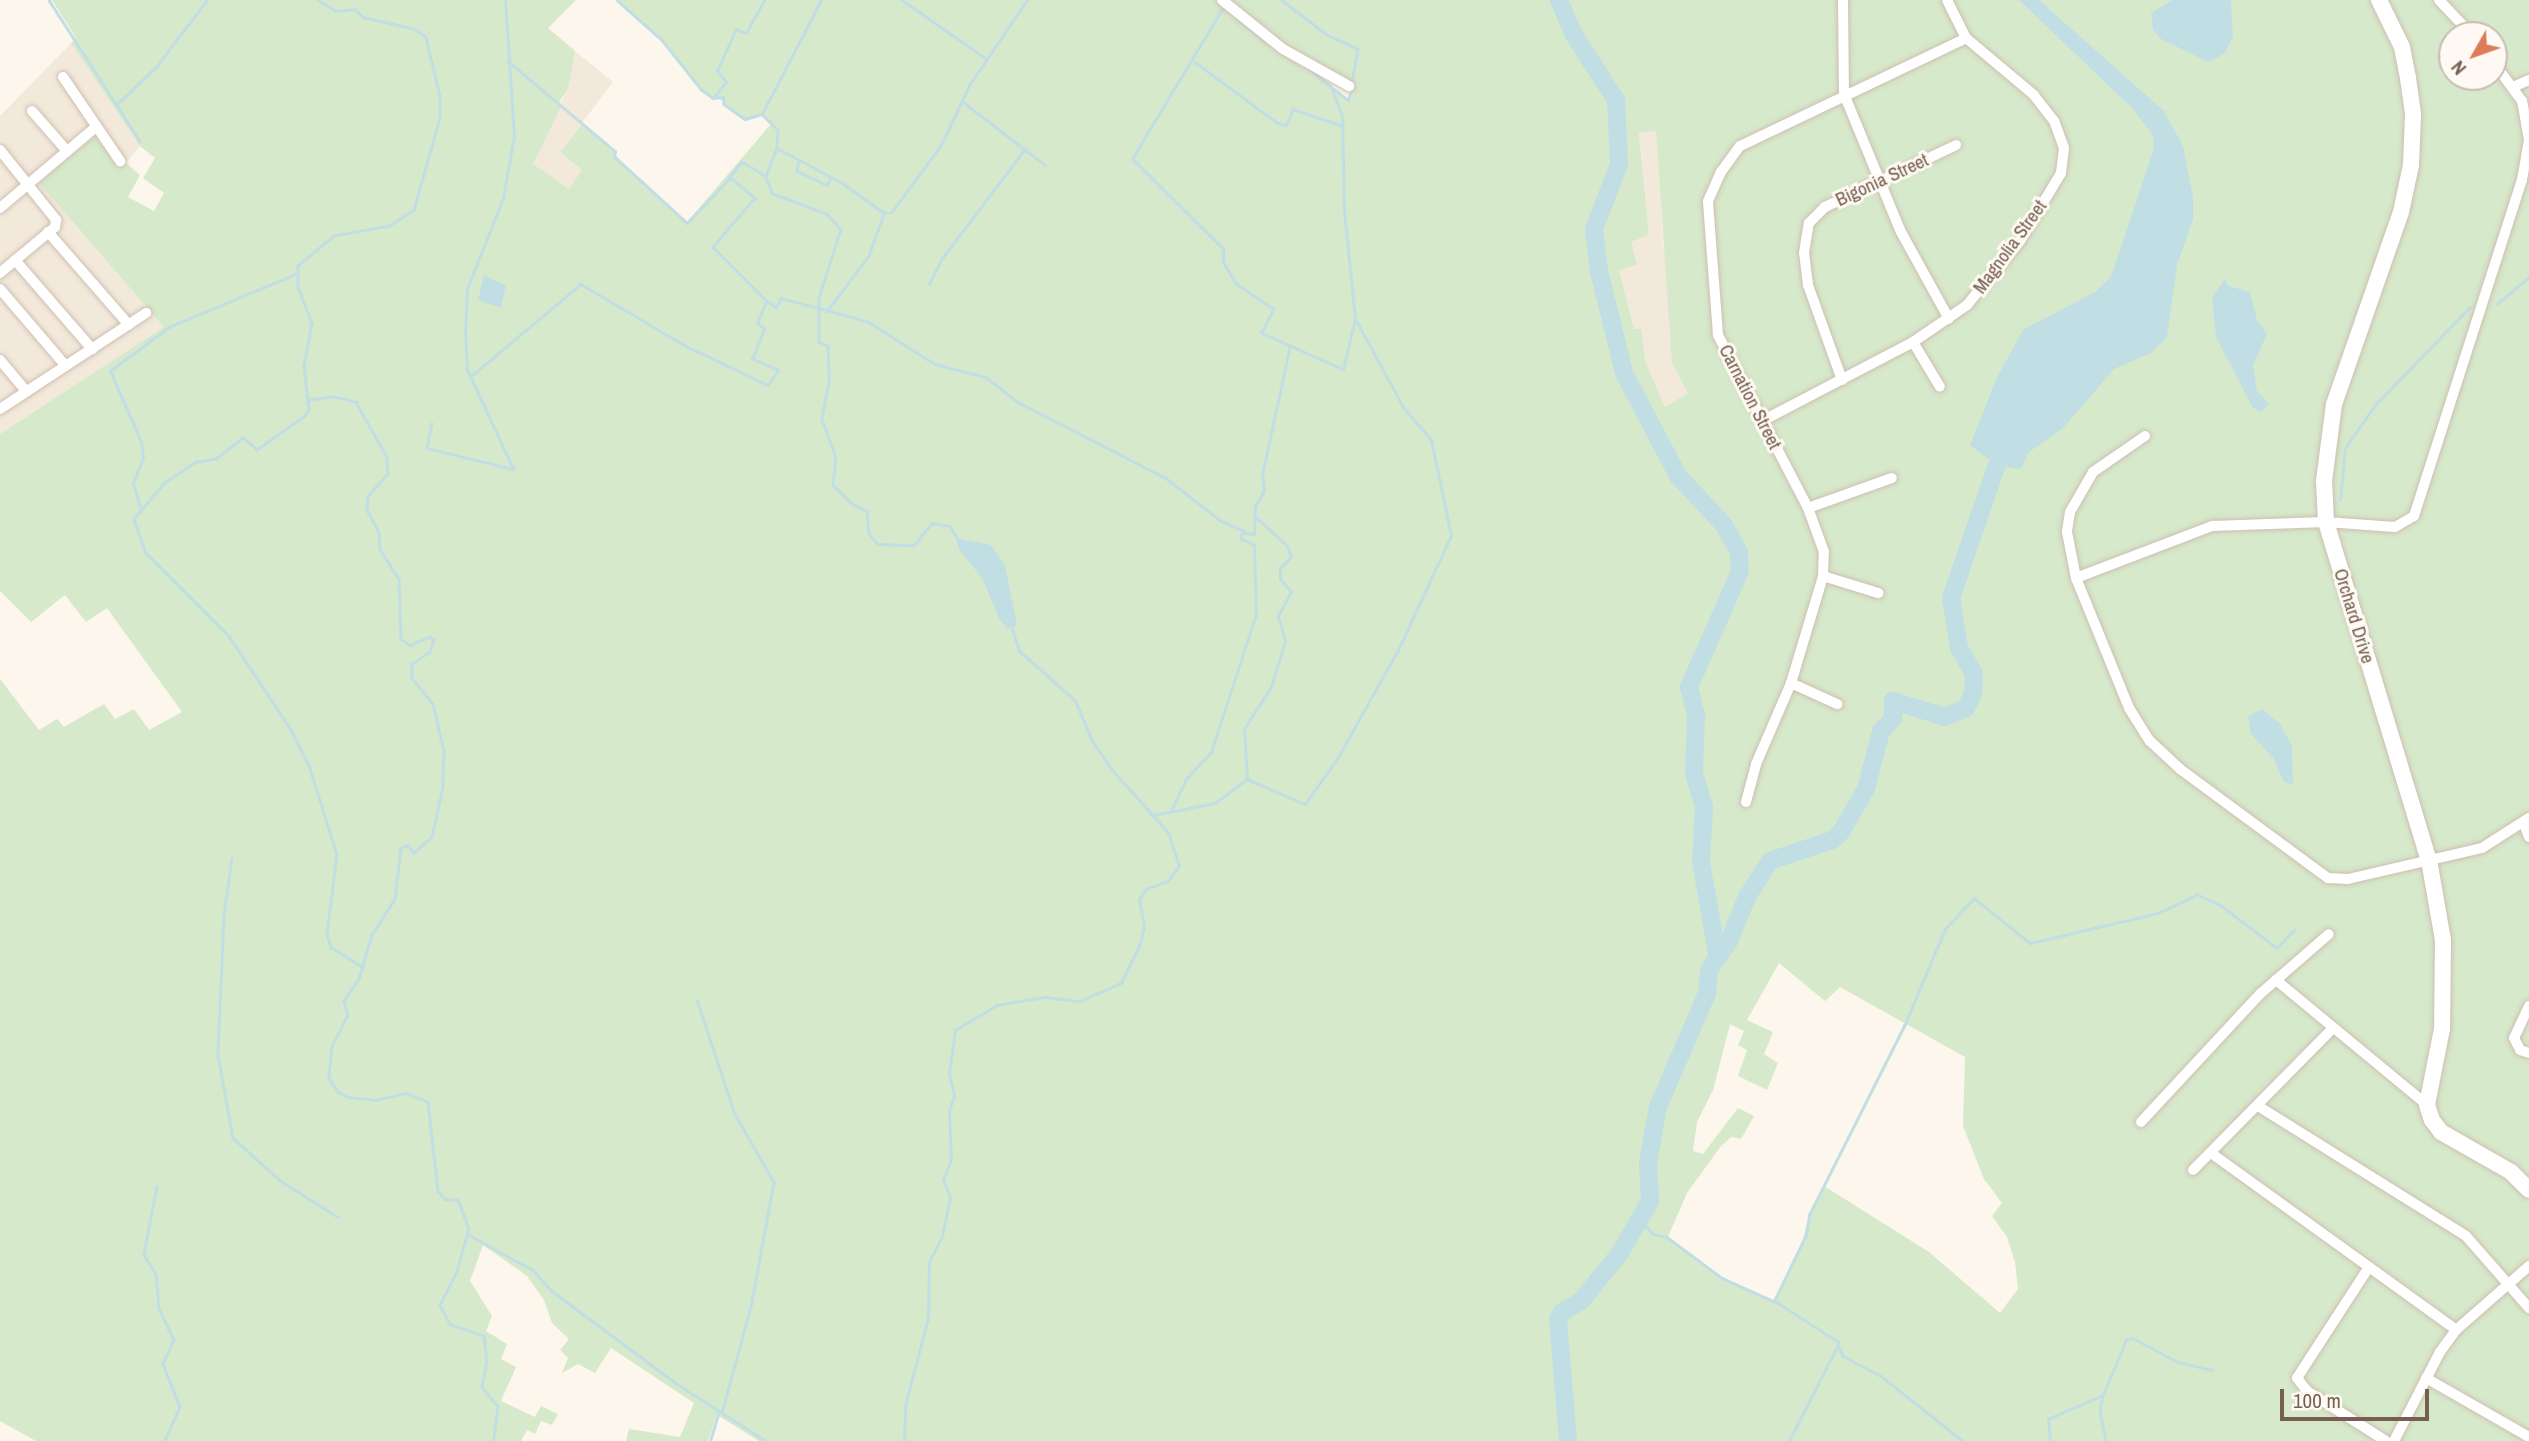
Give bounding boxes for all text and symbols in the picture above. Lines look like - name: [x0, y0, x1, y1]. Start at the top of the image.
- north arrow: [2438, 21, 2508, 91]
- text: N: [2445, 56, 2472, 81]
- street label: Bigonia Street: [1832, 149, 1932, 211]
- street label: Magnolia Street: [1968, 196, 2052, 298]
- street label: Carnation Street: [1714, 341, 1786, 453]
- street label: Orchard Drive: [2329, 566, 2379, 666]
- scale bar: [2284, 1374, 2433, 1418]
- text: 100 m: [2293, 1386, 2341, 1415]

